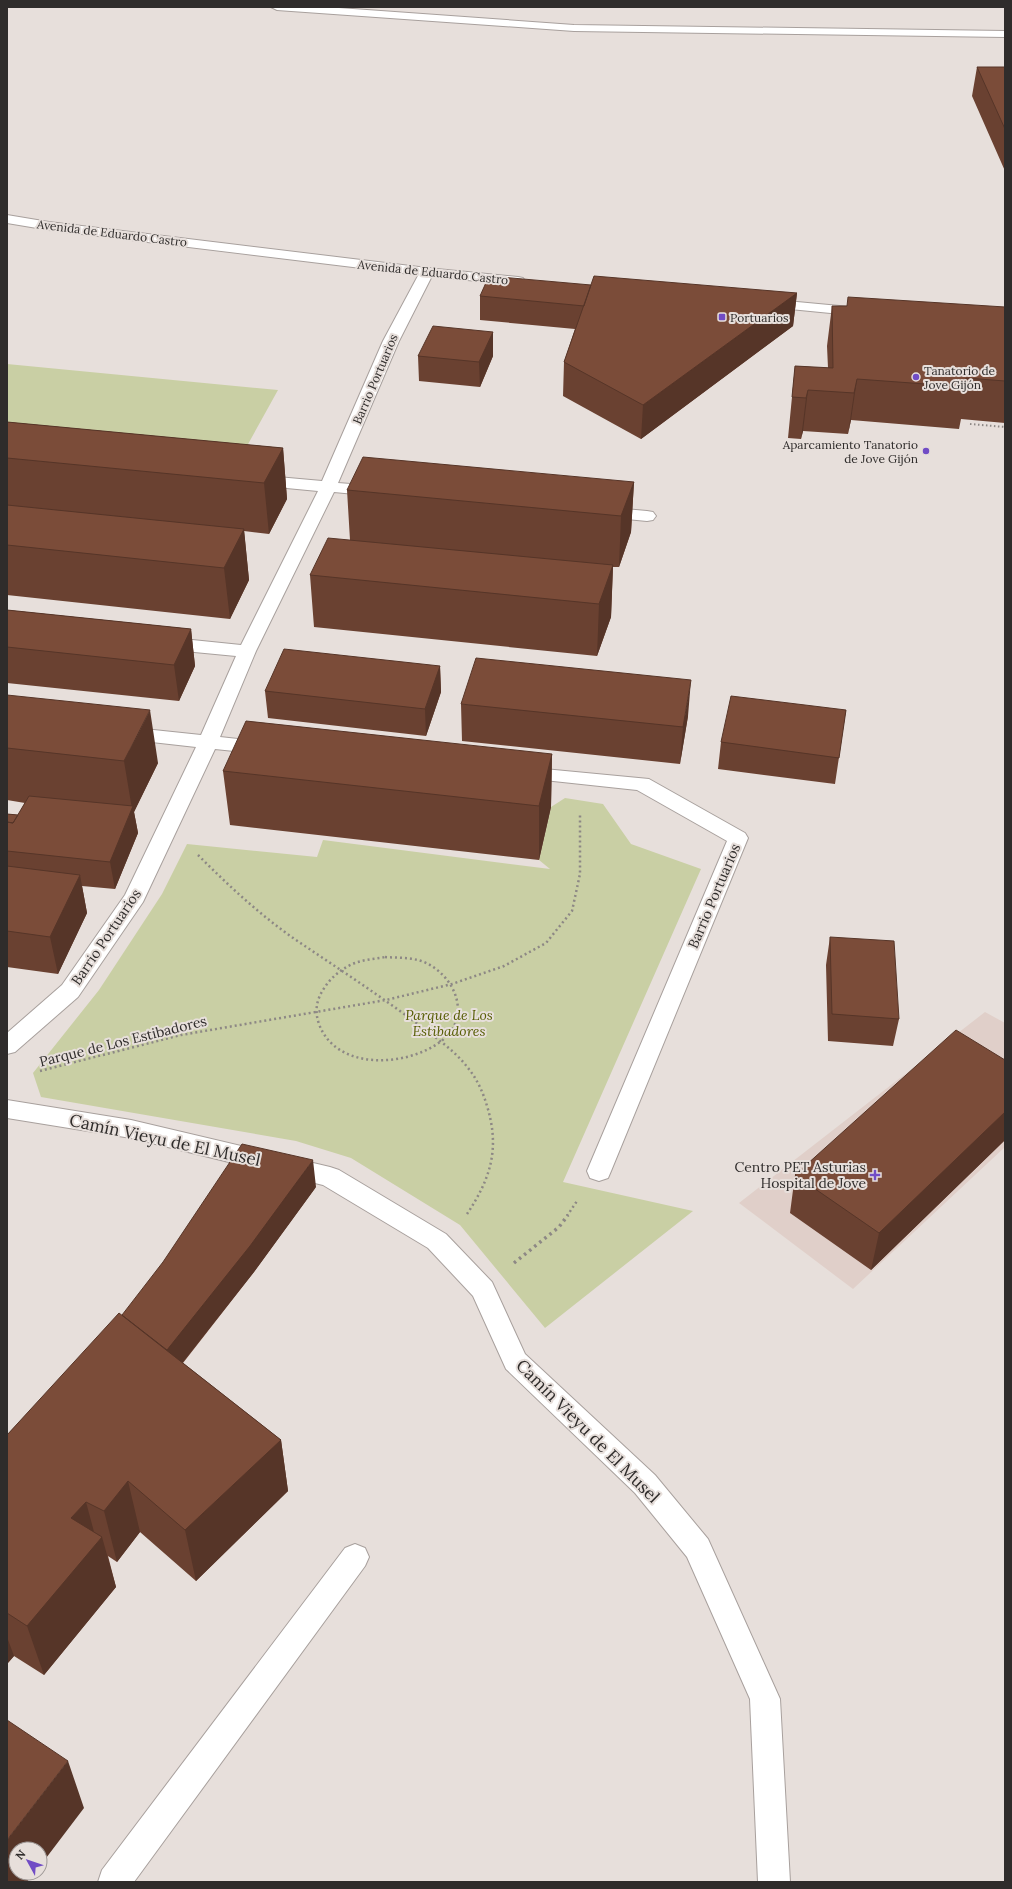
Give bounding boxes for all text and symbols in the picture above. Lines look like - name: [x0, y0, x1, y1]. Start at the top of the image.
- street label: Avenida de Eduardo Castro: [35, 216, 188, 250]
- street label: Avenida de Eduardo Castro: [356, 257, 509, 287]
- place label: Portuarios: [730, 310, 789, 325]
- marker: Portuarios: [717, 312, 727, 322]
- street label: Barrio Portuarios: [349, 331, 401, 426]
- place label: Tanatorio de Jove Gijón: [923, 363, 996, 392]
- marker: Tanatorio de Jove Gijón: [911, 372, 921, 382]
- place label: Aparcamiento Tanatorio de Jove Gijón: [782, 437, 918, 466]
- marker: Aparcamiento Tanatorio de Jove Gijón: [921, 446, 931, 456]
- street label: Barrio Portuarios: [684, 841, 744, 951]
- street label: Barrio Portuarios: [67, 885, 145, 989]
- park label: Parque de Los Estibadores: [405, 1006, 493, 1040]
- street label: Parque de Los Estibadores: [37, 1011, 209, 1071]
- street label: Camín Vieyu de El Musel: [67, 1109, 263, 1171]
- place label: Centro PET Asturias Hospital de Jove: [735, 1158, 866, 1192]
- marker: Centro PET Asturias Hospital de Jove: [869, 1169, 881, 1181]
- street label: Camín Vieyu de El Musel: [511, 1354, 665, 1508]
- north arrow: [8, 1841, 48, 1881]
- text: N: [12, 1846, 29, 1862]

